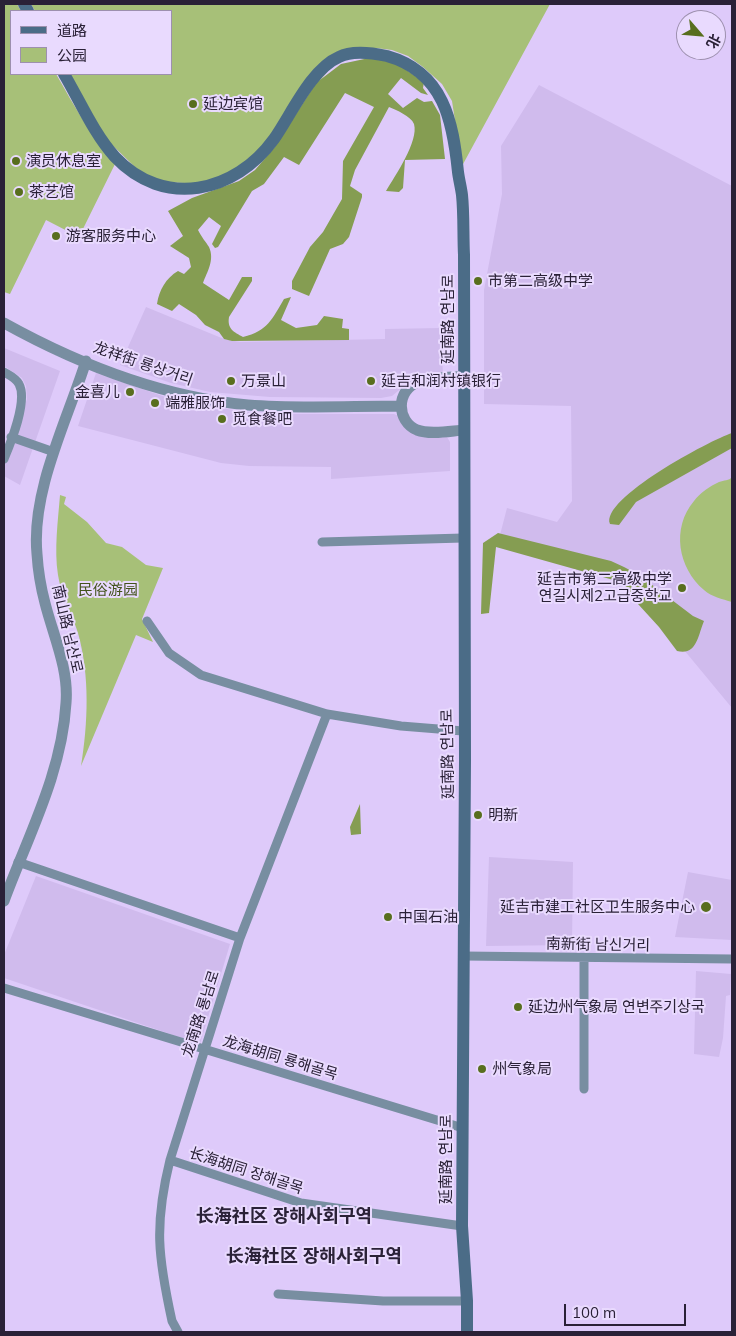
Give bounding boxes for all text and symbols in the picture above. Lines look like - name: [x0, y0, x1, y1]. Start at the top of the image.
- legend: [10, 10, 172, 75]
- north arrow: [676, 10, 726, 60]
- text: 道路: [57, 21, 87, 40]
- text: 北: [702, 31, 725, 52]
- text: 公园: [57, 46, 87, 65]
- place label: 延边宾馆: [203, 95, 263, 113]
- marker: 延边宾馆: [187, 98, 199, 110]
- place label: 演员休息室: [26, 152, 101, 170]
- marker: 演员休息室: [10, 155, 22, 167]
- place label: 茶艺馆: [29, 183, 74, 201]
- marker: 茶艺馆: [13, 186, 25, 198]
- place label: 游客服务中心: [66, 227, 156, 245]
- marker: 游客服务中心: [50, 230, 62, 242]
- place label: 市第二高级中学: [488, 272, 593, 290]
- street label: 延南路 연남로: [439, 274, 457, 364]
- marker: 市第二高级中学: [472, 275, 484, 287]
- street label: 龙祥街 룡상거리: [91, 339, 195, 389]
- place label: 万景山: [241, 372, 286, 390]
- place label: 延吉和润村镇银行: [381, 372, 501, 390]
- marker: 万景山: [225, 375, 237, 387]
- marker: 延吉和润村镇银行: [365, 375, 377, 387]
- place label: 金喜儿: [75, 383, 120, 401]
- marker: 金喜儿: [124, 386, 136, 398]
- place label: 端雅服饰: [165, 394, 225, 412]
- marker: 端雅服饰: [149, 397, 161, 409]
- place label: 觅食餐吧: [232, 410, 292, 428]
- marker: 觅食餐吧: [216, 413, 228, 425]
- place label: 延吉市第二高级中学 연길시제2고급중학교: [537, 570, 672, 605]
- park label: 民俗游园: [78, 581, 138, 599]
- marker: 延吉市第二高级中学 연길시제2고급중학교: [676, 582, 688, 594]
- street label: 南山路 남산로: [48, 583, 86, 675]
- street label: 延南路 연남로: [438, 709, 458, 799]
- place label: 明新: [488, 806, 518, 824]
- marker: 明新: [472, 809, 484, 821]
- place label: 延吉市建工社区卫生服务中心: [500, 898, 695, 916]
- marker: 延吉市建工社区卫生服务中心: [699, 900, 713, 914]
- place label: 中国石油: [398, 908, 458, 926]
- marker: 中国石油: [382, 911, 394, 923]
- street label: 南新街 남신거리: [546, 935, 650, 955]
- street label: 龙南路 룡남로: [178, 968, 224, 1060]
- place label: 延边州气象局 연변주기상국: [528, 998, 705, 1016]
- marker: 延边州气象局 연변주기상국: [512, 1001, 524, 1013]
- street label: 龙海胡同 룡해골목: [220, 1032, 340, 1084]
- place label: 州气象局: [492, 1060, 552, 1078]
- marker: 州气象局: [476, 1063, 488, 1075]
- street label: 延南路 연남로: [437, 1114, 455, 1204]
- street label: 长海胡同 장해골목: [187, 1144, 305, 1198]
- district label: 长海社区 장해사회구역: [196, 1206, 372, 1228]
- district label: 长海社区 장해사회구역: [226, 1246, 402, 1268]
- scale bar: [566, 1294, 688, 1326]
- text: 100 m: [572, 1303, 616, 1322]

